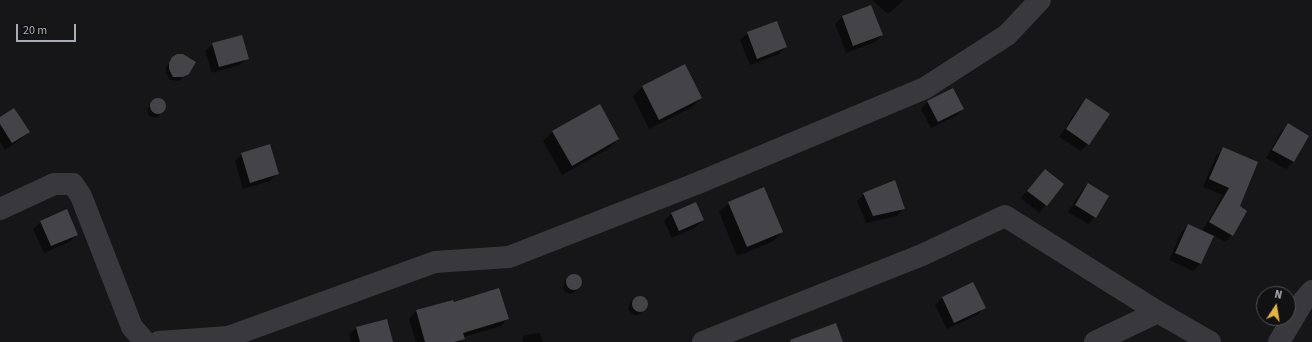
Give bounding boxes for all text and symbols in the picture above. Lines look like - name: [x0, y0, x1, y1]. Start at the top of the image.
- scale bar: [18, 16, 78, 42]
- text: 20 m: [23, 22, 47, 39]
- north arrow: [1256, 286, 1296, 326]
- text: N: [1273, 287, 1284, 303]

